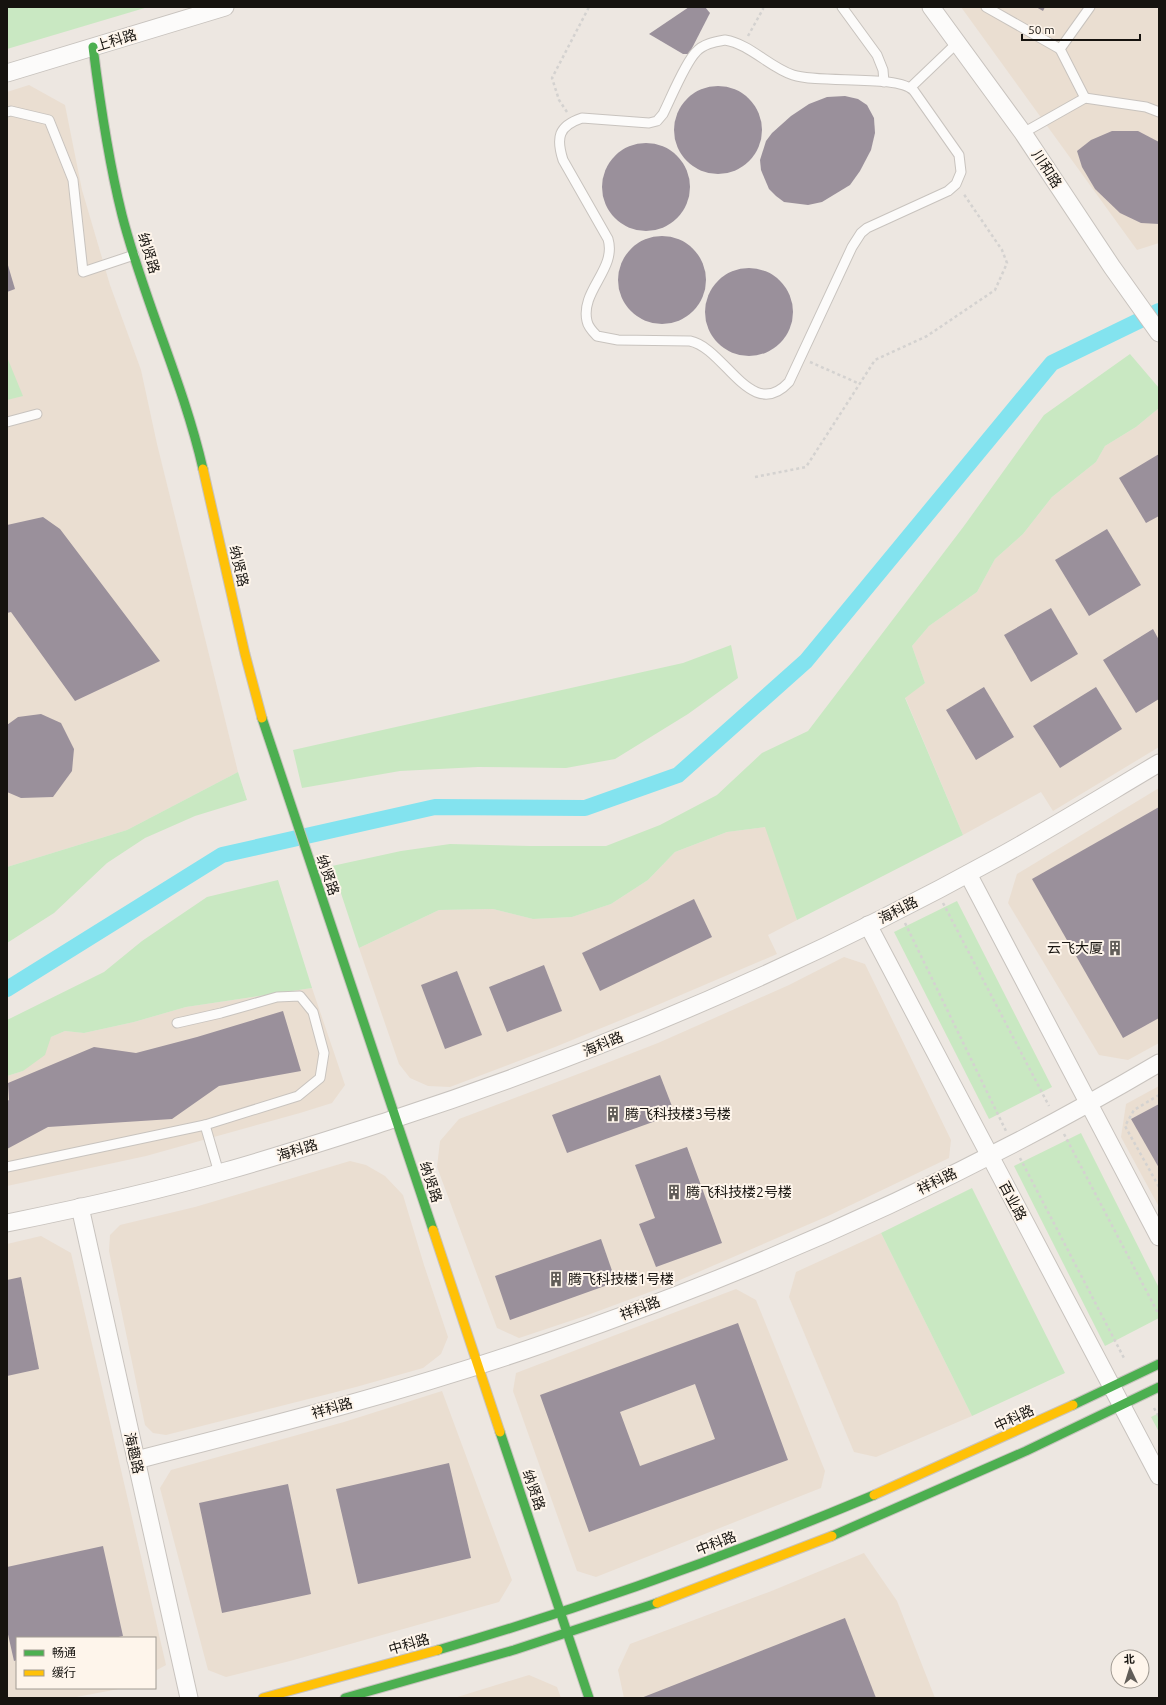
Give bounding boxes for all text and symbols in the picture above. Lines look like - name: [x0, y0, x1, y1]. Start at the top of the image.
- scale bar: [1022, 16, 1140, 42]
- text: 50 m: [1028, 23, 1055, 36]
- street label: 上科路: [94, 26, 138, 54]
- street label: 川和路: [1029, 147, 1065, 191]
- street label: 纳贤路: [135, 231, 163, 275]
- street label: 纳贤路: [226, 544, 252, 588]
- street label: 纳贤路: [314, 853, 342, 897]
- street label: 海科路: [876, 893, 920, 927]
- building icon: 云飞大厦: [1106, 939, 1124, 957]
- place label: 云飞大厦: [1047, 940, 1103, 956]
- street label: 海科路: [581, 1028, 625, 1060]
- building icon: 腾飞科技楼3号楼: [604, 1105, 622, 1123]
- place label: 腾飞科技楼3号楼: [625, 1106, 731, 1122]
- street label: 海科路: [275, 1136, 319, 1164]
- street label: 纳贤路: [417, 1160, 445, 1204]
- street label: 祥科路: [915, 1165, 959, 1197]
- street label: 百业路: [996, 1179, 1030, 1223]
- building icon: 腾飞科技楼2号楼: [665, 1183, 683, 1201]
- place label: 腾飞科技楼2号楼: [686, 1184, 792, 1200]
- building icon: 腾飞科技楼1号楼: [547, 1270, 565, 1288]
- place label: 腾飞科技楼1号楼: [568, 1271, 674, 1287]
- street label: 祥科路: [618, 1293, 662, 1323]
- street label: 祥科路: [310, 1395, 354, 1421]
- street label: 中科路: [992, 1402, 1036, 1434]
- street label: 海趣路: [121, 1431, 147, 1475]
- street label: 纳贤路: [520, 1468, 548, 1512]
- street label: 中科路: [694, 1528, 738, 1558]
- street label: 中科路: [387, 1631, 431, 1657]
- legend: [16, 1637, 156, 1689]
- text: 畅通: [52, 1646, 76, 1659]
- north arrow: [1110, 1649, 1150, 1689]
- text: 北: [1123, 1653, 1135, 1665]
- text: 缓行: [52, 1666, 76, 1679]

